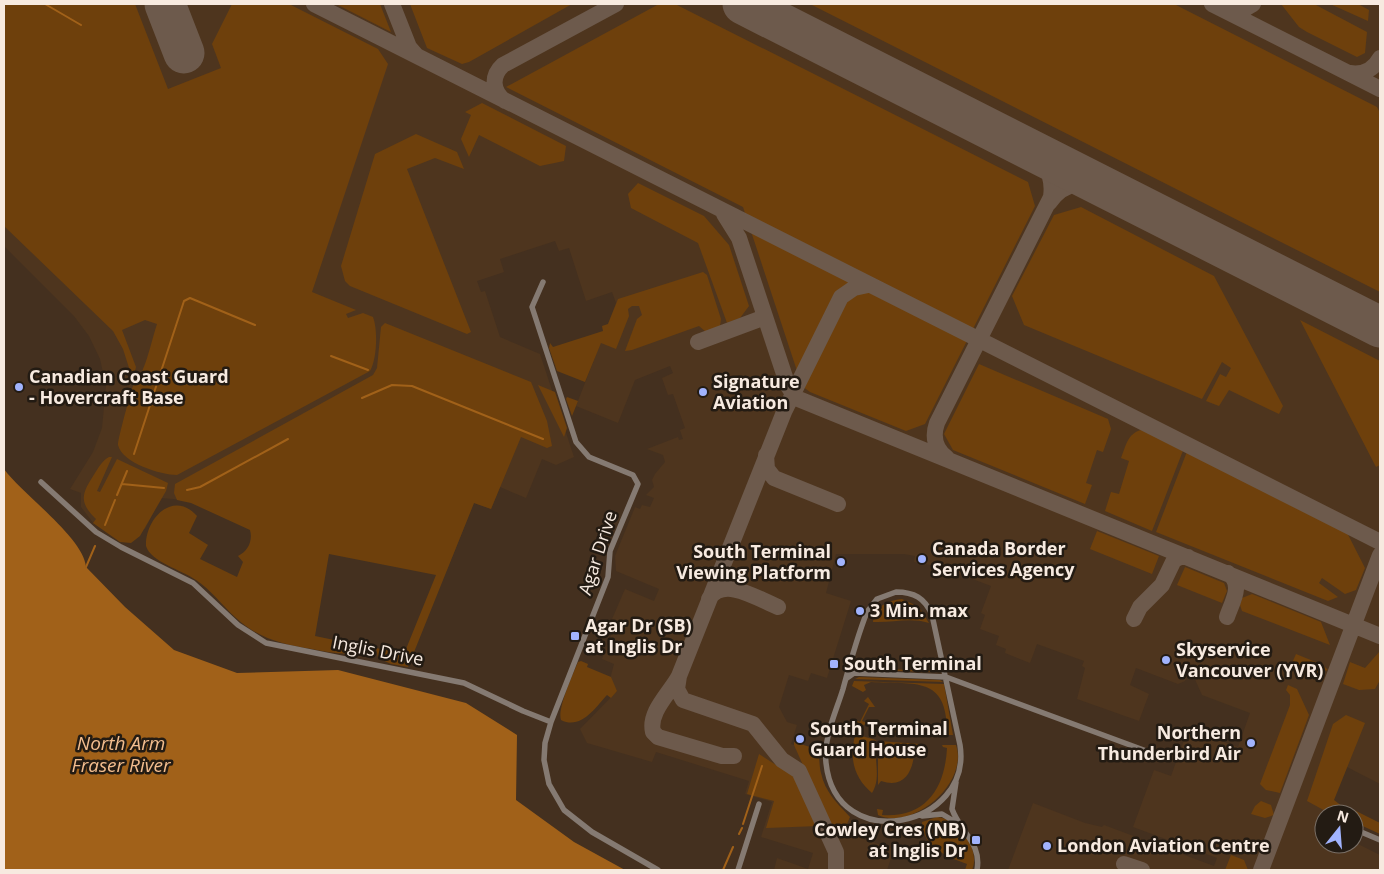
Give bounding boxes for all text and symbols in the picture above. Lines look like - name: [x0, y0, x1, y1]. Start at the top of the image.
- place label: Canadian Coast Guard - Hovercraft Base: [29, 364, 229, 409]
- place label: Signature Aviation: [713, 369, 800, 414]
- marker: Canadian Coast Guard - Hovercraft Base: [13, 381, 25, 393]
- marker: Signature Aviation: [697, 386, 709, 398]
- street label: Agar Drive: [572, 507, 622, 598]
- place label: Canada Border Services Agency: [932, 536, 1075, 581]
- place label: South Terminal Viewing Platform: [676, 539, 831, 584]
- marker: Canada Border Services Agency: [916, 553, 928, 565]
- marker: South Terminal Viewing Platform: [835, 556, 847, 568]
- place label: 3 Min. max: [870, 598, 969, 622]
- marker: 3 Min. max: [854, 605, 866, 617]
- place label: Agar Dr (SB) at Inglis Dr: [585, 613, 692, 658]
- street label: Inglis Drive: [331, 629, 426, 671]
- marker: Agar Dr (SB) at Inglis Dr: [569, 630, 581, 642]
- place label: Skyservice Vancouver (YVR): [1176, 637, 1323, 682]
- place label: South Terminal: [844, 651, 982, 675]
- marker: Skyservice Vancouver (YVR): [1160, 654, 1172, 666]
- marker: South Terminal: [828, 658, 840, 670]
- place label: South Terminal Guard House: [810, 716, 948, 761]
- place label: Northern Thunderbird Air: [1098, 720, 1241, 765]
- water label: North Arm Fraser River: [72, 730, 172, 778]
- marker: South Terminal Guard House: [794, 733, 806, 745]
- marker: Northern Thunderbird Air: [1245, 737, 1257, 749]
- north arrow: [1314, 804, 1364, 854]
- text: N: [1335, 805, 1351, 827]
- place label: Cowley Cres (NB) at Inglis Dr: [814, 817, 966, 862]
- place label: London Aviation Centre: [1057, 833, 1270, 857]
- marker: Cowley Cres (NB) at Inglis Dr: [970, 834, 982, 846]
- marker: London Aviation Centre: [1041, 840, 1053, 852]

